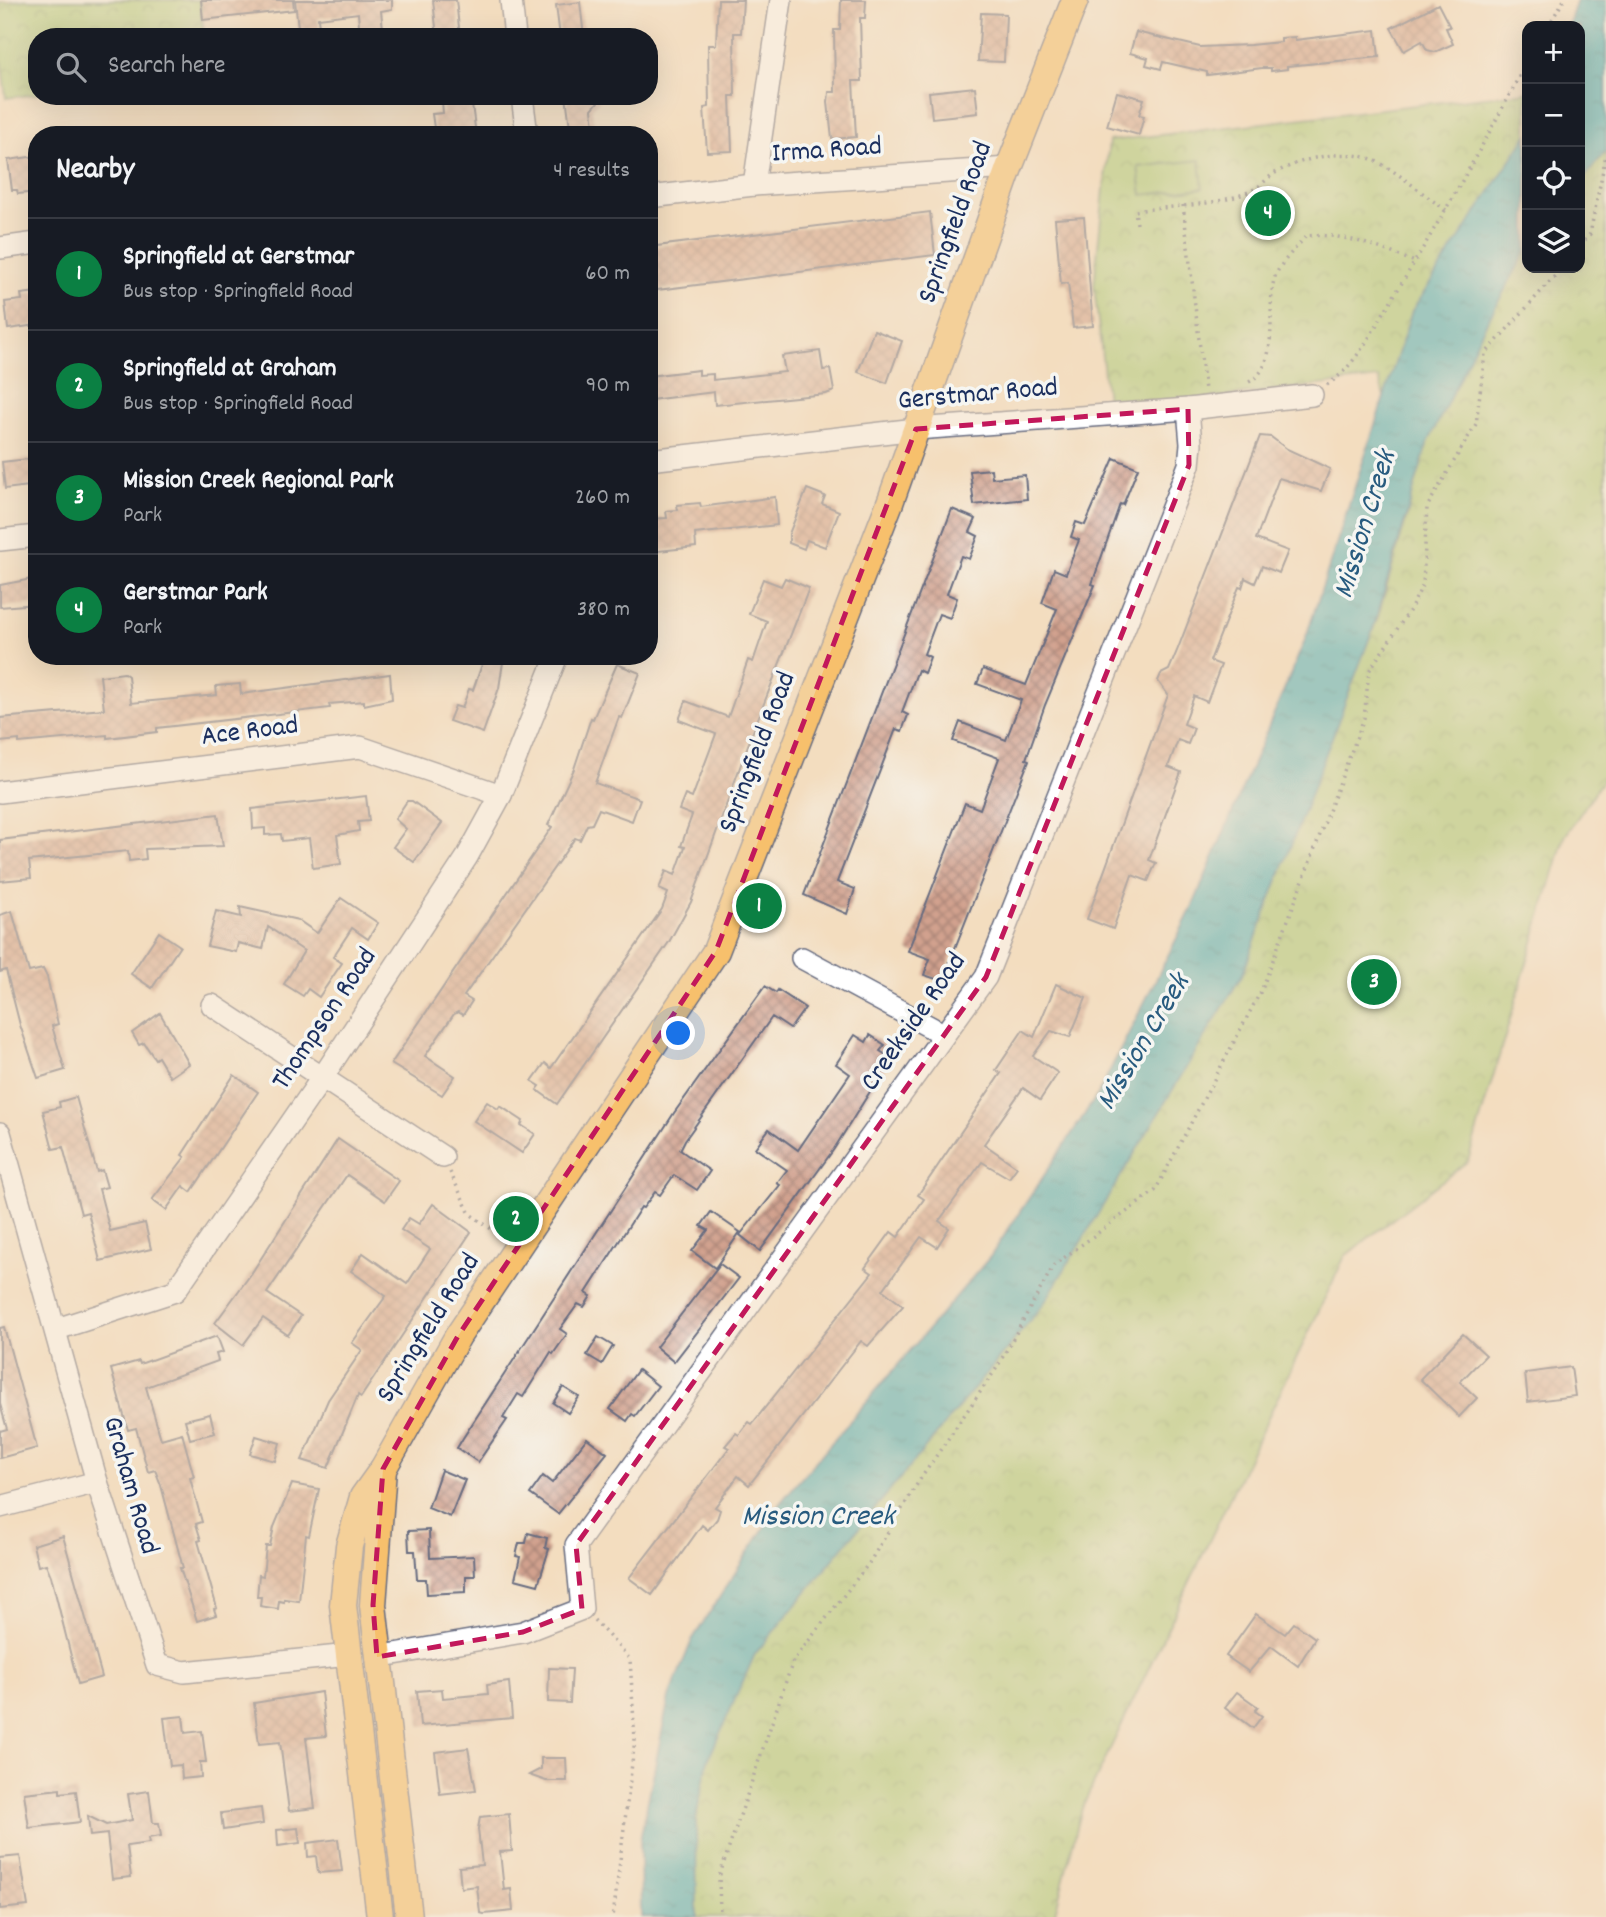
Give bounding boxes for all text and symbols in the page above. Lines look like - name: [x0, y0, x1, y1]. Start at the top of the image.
- map controls: [1522, 21, 1585, 273]
- button: +: [1522, 21, 1585, 84]
- search box: [28, 28, 658, 105]
- icon: search: [52, 48, 90, 86]
- text: Search here: [108, 48, 226, 85]
- button: −: [1522, 84, 1585, 147]
- street label: Irma Road: [771, 128, 883, 176]
- street label: Springfield Road: [909, 136, 1005, 310]
- button: locate: [1522, 147, 1585, 210]
- text: Nearby: [56, 150, 134, 193]
- text: 4 results: [553, 155, 630, 188]
- pin: 4: [1245, 187, 1291, 239]
- button: layers: [1522, 210, 1585, 273]
- text: Springfield at Gerstmar: [123, 239, 354, 276]
- text: 1: [76, 258, 82, 291]
- text: 60 m: [585, 258, 630, 291]
- text: Bus stop · Springfield Road: [123, 276, 353, 309]
- text: Springfield at Graham: [123, 351, 337, 388]
- street label: Gerstmar Road: [896, 369, 1060, 423]
- text: 2: [74, 370, 84, 403]
- text: 90 m: [586, 370, 630, 403]
- text: Bus stop · Springfield Road: [123, 388, 353, 421]
- water label: Mission Creek: [1324, 443, 1411, 604]
- text: Mission Creek Regional Park: [123, 463, 394, 500]
- text: 3: [74, 482, 84, 515]
- text: 260 m: [575, 482, 630, 515]
- text: Park: [123, 500, 162, 533]
- text: Gerstmar Park: [123, 575, 268, 612]
- text: 4: [74, 594, 84, 627]
- text: 380 m: [577, 594, 630, 627]
- text: Park: [123, 612, 162, 645]
- street label: Springfield Road: [710, 667, 808, 839]
- street label: Ace Road: [199, 707, 301, 759]
- pin: 1: [736, 880, 782, 932]
- street label: Thompson Road: [263, 941, 389, 1099]
- street label: Creekside Road: [852, 945, 978, 1101]
- pin: 3: [1351, 956, 1397, 1008]
- water label: Mission Creek: [1087, 964, 1204, 1119]
- your location: [661, 1016, 695, 1050]
- pin: 2: [493, 1193, 539, 1245]
- street label: Springfield Road: [368, 1246, 492, 1412]
- street label: Graham Road: [90, 1412, 168, 1560]
- water label: Mission Creek: [742, 1497, 897, 1540]

